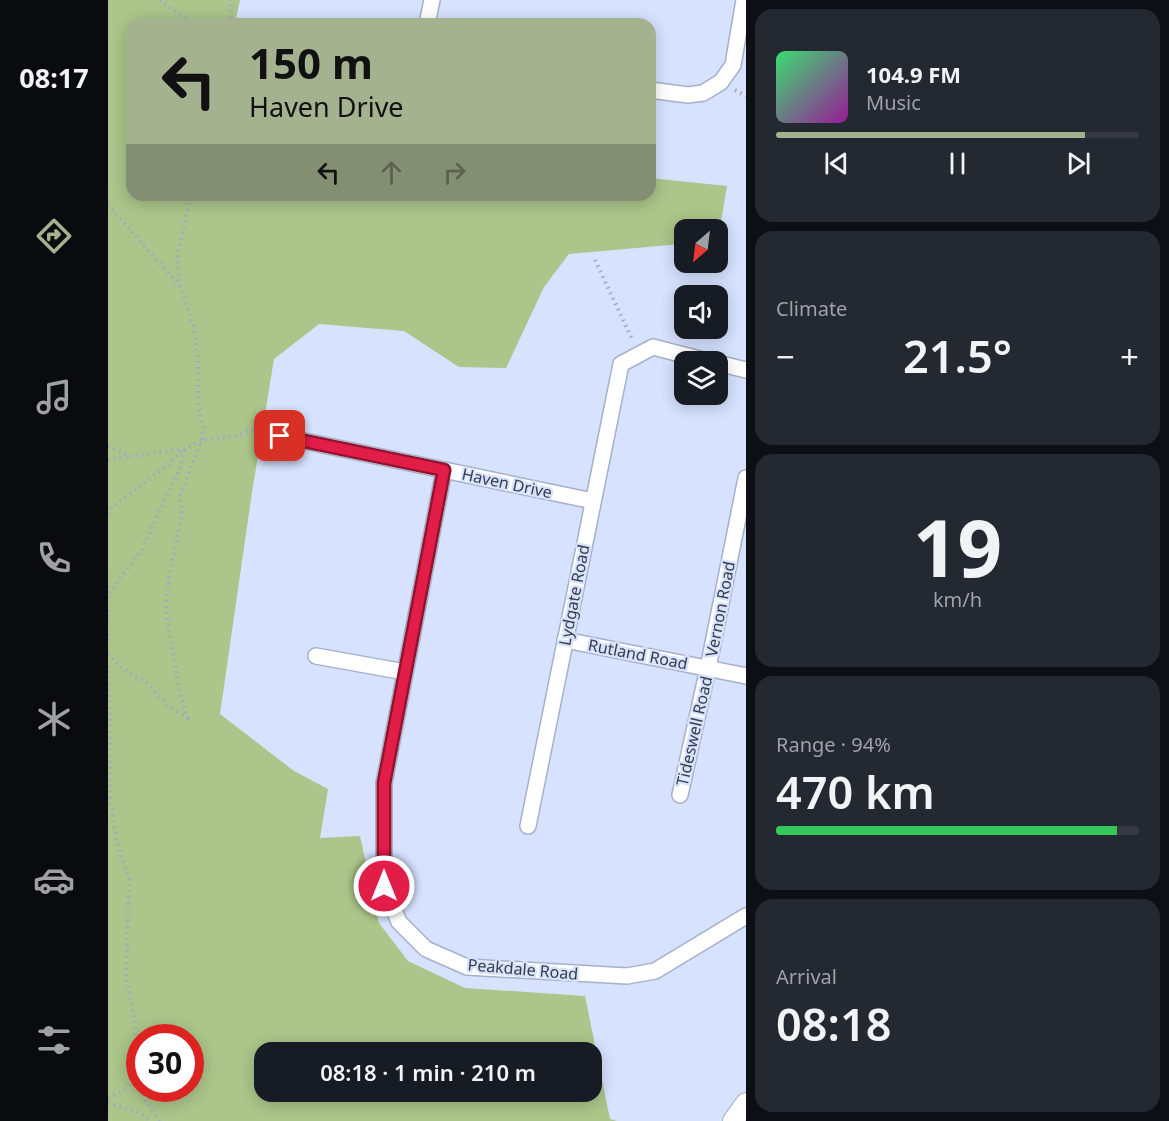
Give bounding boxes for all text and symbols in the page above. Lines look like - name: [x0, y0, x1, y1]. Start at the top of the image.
- text: 150 m: [249, 34, 373, 91]
- icon: left: [150, 42, 228, 120]
- text: 08:17: [19, 59, 89, 96]
- text: 104.9 FM: [866, 59, 961, 89]
- text: Haven Drive: [249, 88, 404, 125]
- text: Music: [866, 89, 921, 116]
- icon: previous: [820, 147, 853, 180]
- icon: pause: [941, 147, 974, 180]
- icon: next: [1062, 147, 1095, 180]
- icon: left: [312, 156, 345, 189]
- icon: ahead: [375, 156, 408, 189]
- icon: right: [438, 156, 471, 189]
- icon: directions: [33, 215, 75, 257]
- north arrow: [674, 219, 728, 273]
- map controls: [674, 219, 728, 405]
- button: sound: [674, 285, 728, 339]
- text: Climate: [776, 295, 847, 322]
- text: 21.5°: [903, 325, 1012, 386]
- text: −: [776, 334, 795, 379]
- text: +: [1120, 334, 1139, 379]
- button: layers: [674, 351, 728, 405]
- icon: music: [33, 376, 75, 418]
- pin: [254, 410, 305, 461]
- icon: arrive: [263, 419, 296, 452]
- street label: Haven Drive: [460, 463, 554, 503]
- text: 19: [913, 494, 1002, 600]
- icon: phone: [33, 537, 75, 579]
- street label: Lydgate Road: [553, 543, 595, 647]
- street label: Vernon Road: [700, 559, 740, 659]
- text: km/h: [933, 586, 982, 613]
- street label: Rutland Road: [586, 634, 690, 674]
- street label: Tideswell Road: [671, 674, 717, 788]
- icon: climate: [33, 698, 75, 740]
- text: Range · 94%: [776, 731, 891, 758]
- text: 470 km: [776, 761, 935, 822]
- position arrow: [352, 854, 416, 918]
- icon: car: [33, 859, 75, 901]
- street label: Peakdale Road: [467, 953, 579, 985]
- text: Arrival: [776, 963, 837, 990]
- text: 08:18: [776, 993, 891, 1054]
- icon: filters: [33, 1019, 75, 1061]
- speed limit sign: 30: [126, 1024, 204, 1102]
- text: 08:18 · 1 min · 210 m: [320, 1057, 536, 1087]

